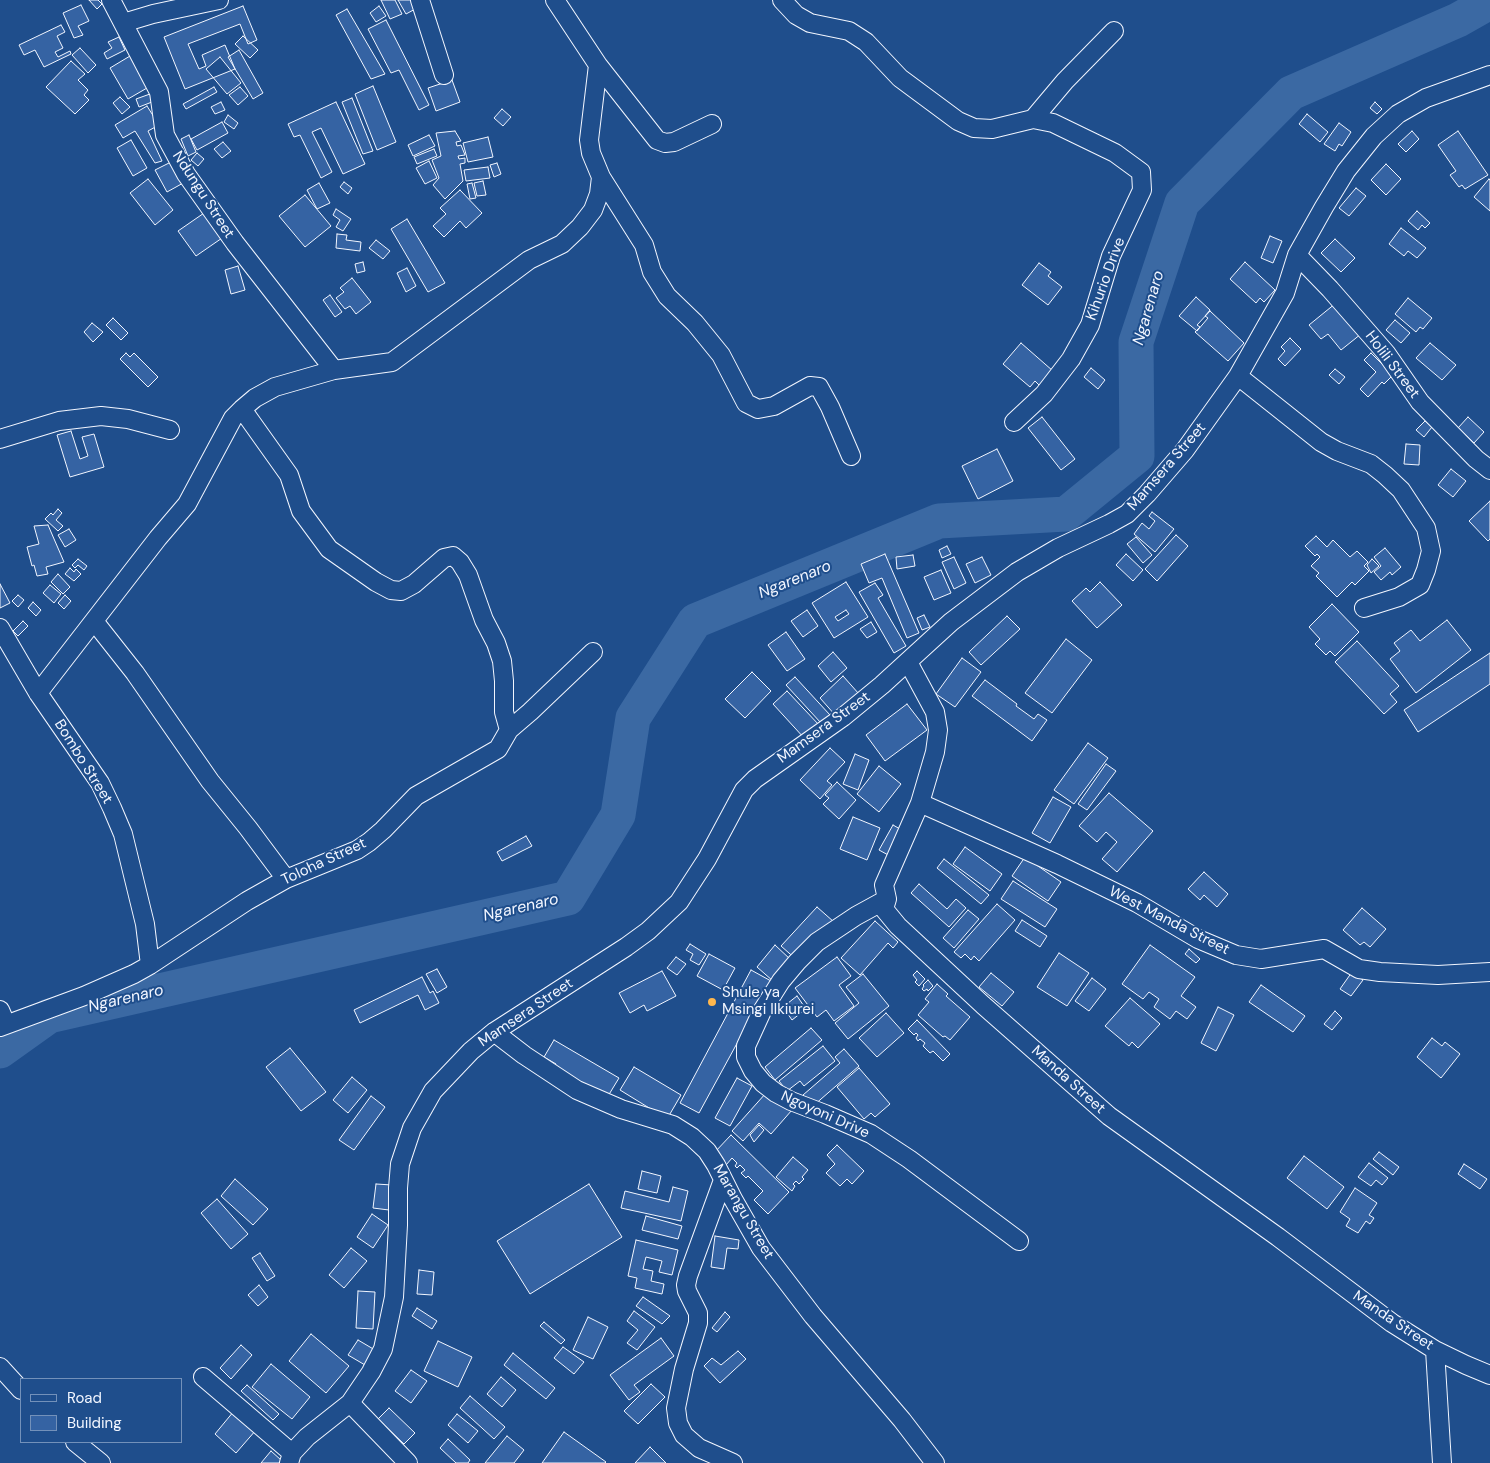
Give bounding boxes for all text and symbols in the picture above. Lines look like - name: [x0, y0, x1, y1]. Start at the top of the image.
- street label: Ndungu Street: [168, 148, 238, 242]
- street label: Kihurio Drive: [1083, 235, 1129, 323]
- water label: Ngarenaro: [1129, 268, 1169, 348]
- street label: Holili Street: [1361, 328, 1423, 402]
- street label: Mamsera Street: [1124, 419, 1210, 515]
- water label: Ngarenaro: [756, 557, 834, 603]
- street label: Mamsera Street: [774, 688, 874, 768]
- street label: Bombo Street: [50, 716, 116, 808]
- street label: Toloha Street: [279, 835, 369, 889]
- street label: West Manda Street: [1106, 883, 1232, 959]
- water label: Ngarenaro: [481, 890, 561, 926]
- street label: Mamsera Street: [475, 975, 577, 1051]
- water label: Ngarenaro: [86, 981, 166, 1017]
- place label: Shule ya Msingi Ilkiurei: [722, 984, 814, 1019]
- marker: Shule ya Msingi Ilkiurei: [706, 996, 718, 1008]
- street label: Manda Street: [1027, 1042, 1109, 1118]
- street label: Ngoyoni Drive: [778, 1087, 872, 1143]
- street label: Marangu Street: [709, 1161, 777, 1263]
- street label: Manda Street: [1349, 1287, 1437, 1355]
- legend: [20, 1378, 182, 1443]
- text: Road: [67, 1388, 102, 1408]
- text: Building: [67, 1413, 122, 1433]

